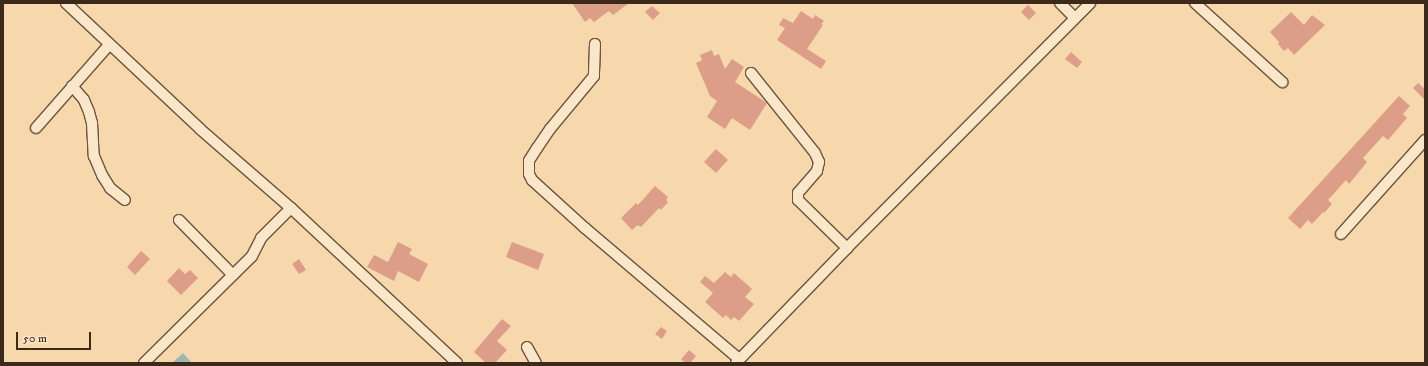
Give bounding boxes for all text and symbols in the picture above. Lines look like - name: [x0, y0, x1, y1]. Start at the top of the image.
- scale bar: [18, 324, 93, 350]
- text: 50 m: [23, 331, 47, 346]

